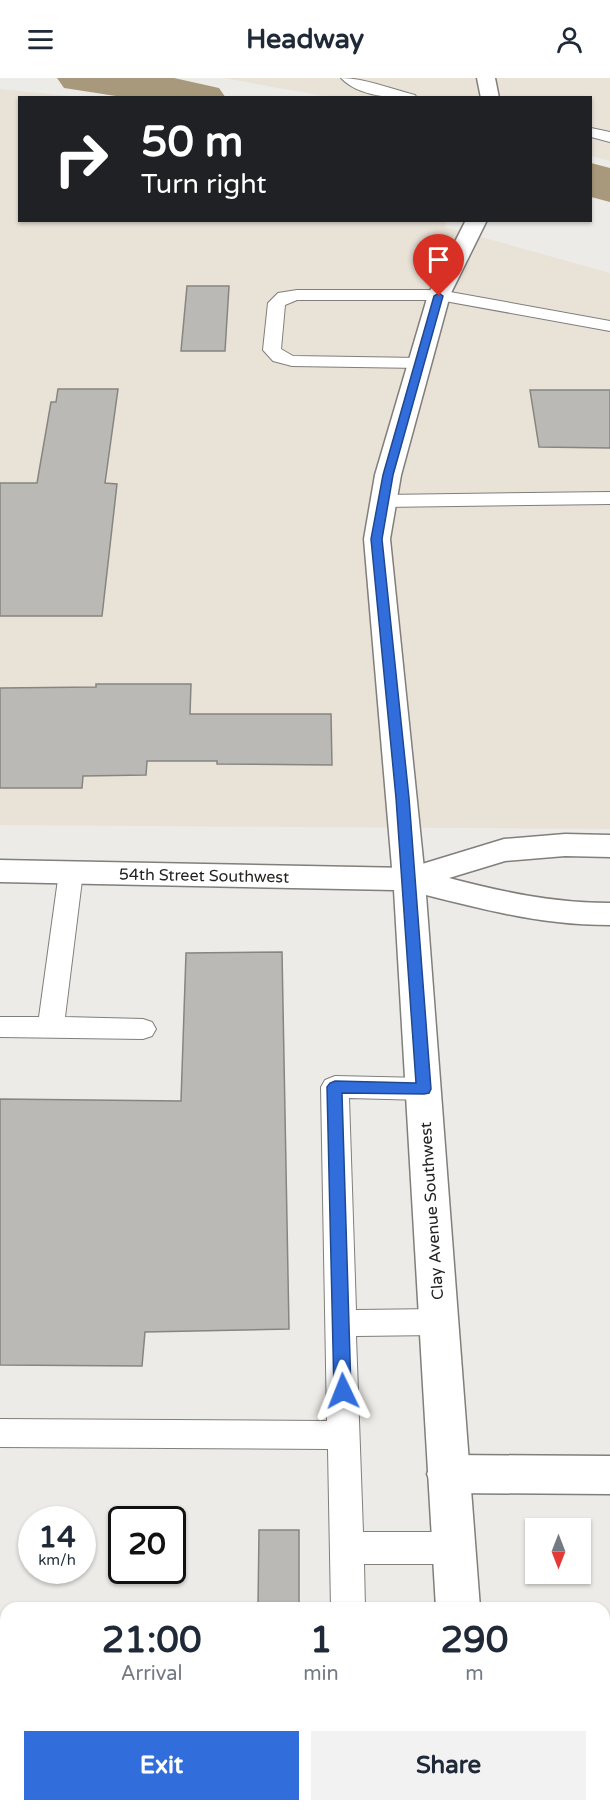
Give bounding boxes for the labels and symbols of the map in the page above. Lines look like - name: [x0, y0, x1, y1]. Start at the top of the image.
- pin: [413, 234, 464, 296]
- street label: 54th Street Southwest: [119, 865, 289, 887]
- street label: Clay Avenue Southwest: [416, 1121, 448, 1301]
- position arrow: [311, 1359, 375, 1423]
- speed limit sign: 20: [108, 1506, 186, 1584]
- north arrow: [525, 1518, 591, 1584]

